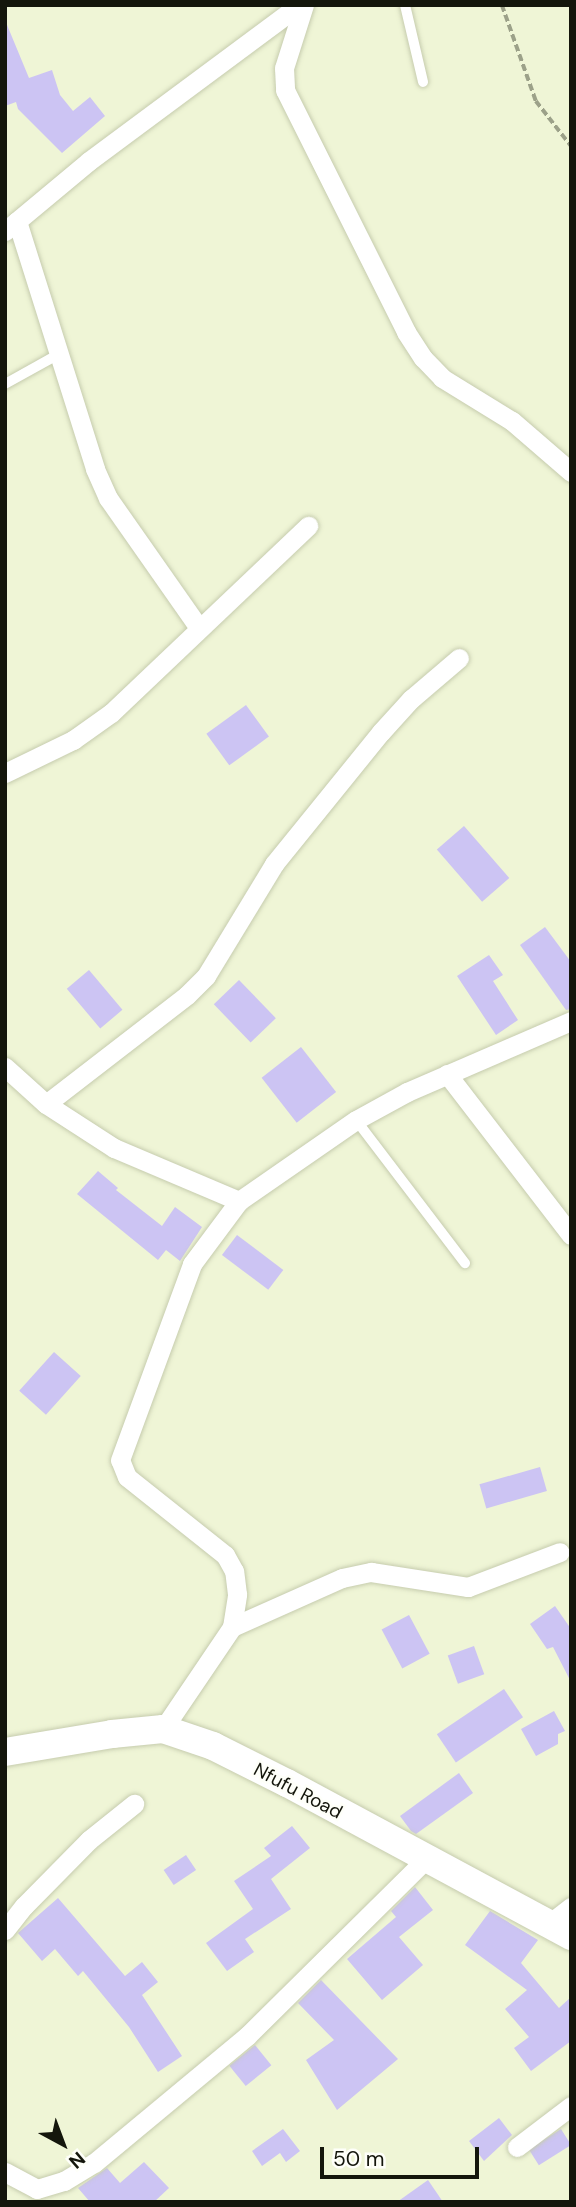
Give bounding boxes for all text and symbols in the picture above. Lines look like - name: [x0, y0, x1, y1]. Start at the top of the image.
- street label: Nfufu Road: [250, 1758, 346, 1824]
- north arrow: [28, 2109, 98, 2179]
- scale bar: [324, 2134, 483, 2178]
- text: 50 m: [333, 2145, 384, 2173]
- text: N: [64, 2146, 91, 2174]

